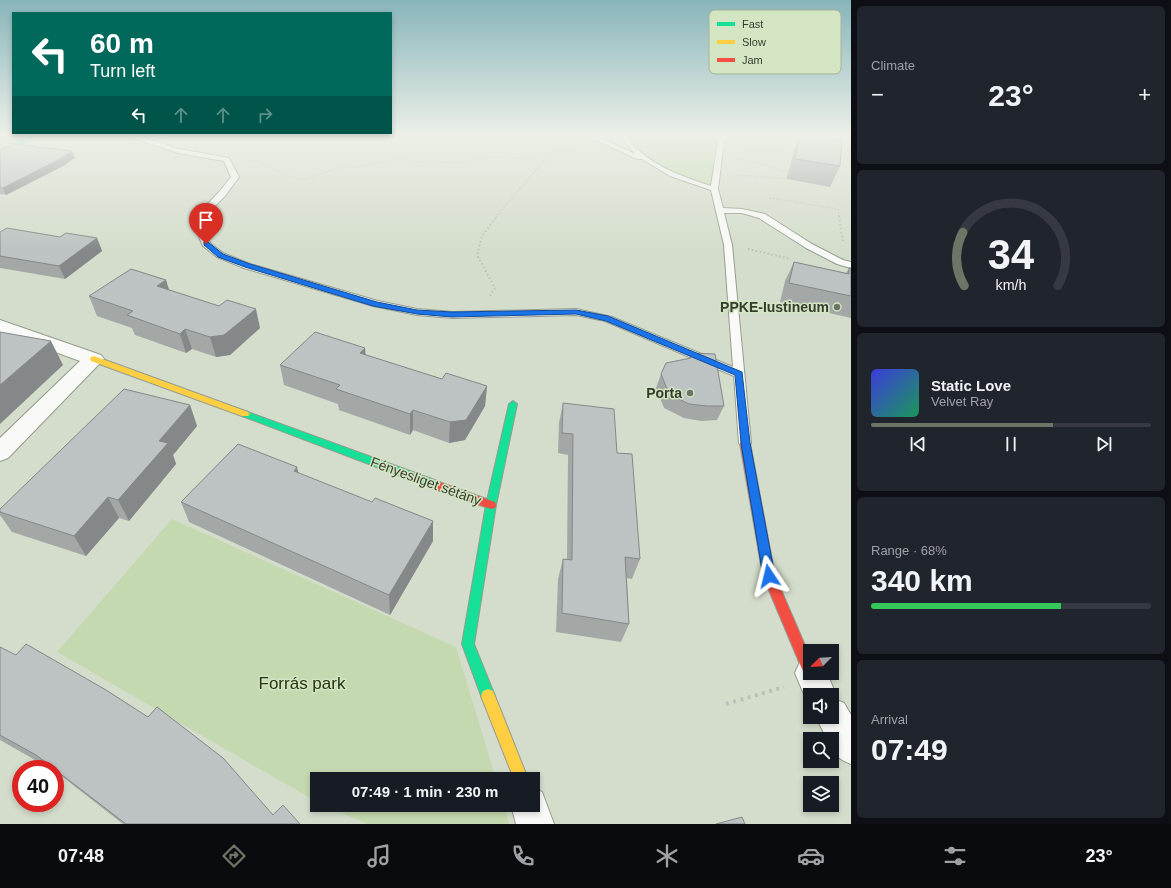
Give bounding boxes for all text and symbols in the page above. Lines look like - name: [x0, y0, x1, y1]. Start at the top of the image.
- legend: [709, 10, 841, 74]
- text: Fast: [742, 18, 763, 30]
- icon: left: [24, 28, 76, 80]
- text: 60 m: [90, 28, 154, 59]
- text: Slow: [742, 36, 766, 48]
- text: Jam: [742, 54, 763, 66]
- text: Climate: [871, 58, 915, 73]
- text: Turn left: [90, 61, 155, 81]
- text: 23°: [988, 79, 1034, 112]
- text: −: [871, 82, 884, 107]
- text: +: [1138, 82, 1151, 107]
- icon: left: [128, 104, 150, 126]
- icon: ahead: [170, 104, 192, 126]
- icon: ahead: [212, 104, 234, 126]
- icon: right: [254, 104, 276, 126]
- pin: [189, 203, 223, 244]
- icon: arrive: [195, 209, 217, 231]
- text: 34: [988, 231, 1034, 278]
- text: km/h: [996, 277, 1027, 293]
- place label: PPKE-Iustineum: [720, 299, 829, 315]
- marker: PPKE-Iustineum: [832, 302, 842, 312]
- text: Static Love: [931, 377, 1011, 394]
- place label: Porta: [646, 385, 682, 401]
- marker: Porta: [685, 388, 695, 398]
- text: Velvet Ray: [931, 394, 993, 409]
- icon: previous: [907, 433, 929, 455]
- icon: pause: [1000, 433, 1022, 455]
- icon: next: [1093, 433, 1115, 455]
- street label: Fényesliget sétány: [368, 454, 484, 508]
- text: Range · 68%: [871, 543, 947, 558]
- position arrow: [748, 555, 790, 597]
- text: 340 km: [871, 564, 973, 597]
- north arrow: [803, 644, 839, 680]
- map controls: [803, 644, 839, 812]
- park label: Forrás park: [259, 674, 346, 693]
- button: sound: [803, 688, 839, 724]
- text: Arrival: [871, 712, 908, 727]
- button: search: [803, 732, 839, 768]
- text: 07:49: [871, 733, 948, 766]
- speed limit sign: 40: [12, 760, 64, 812]
- button: layers: [803, 776, 839, 812]
- text: 07:49 · 1 min · 230 m: [352, 783, 498, 800]
- icon: directions: [220, 842, 248, 870]
- icon: music: [365, 842, 393, 870]
- icon: phone: [509, 842, 537, 870]
- icon: climate: [653, 842, 681, 870]
- icon: car: [797, 842, 825, 870]
- icon: filters: [941, 842, 969, 870]
- text: 07:48: [58, 846, 104, 866]
- text: 23°: [1086, 846, 1113, 866]

